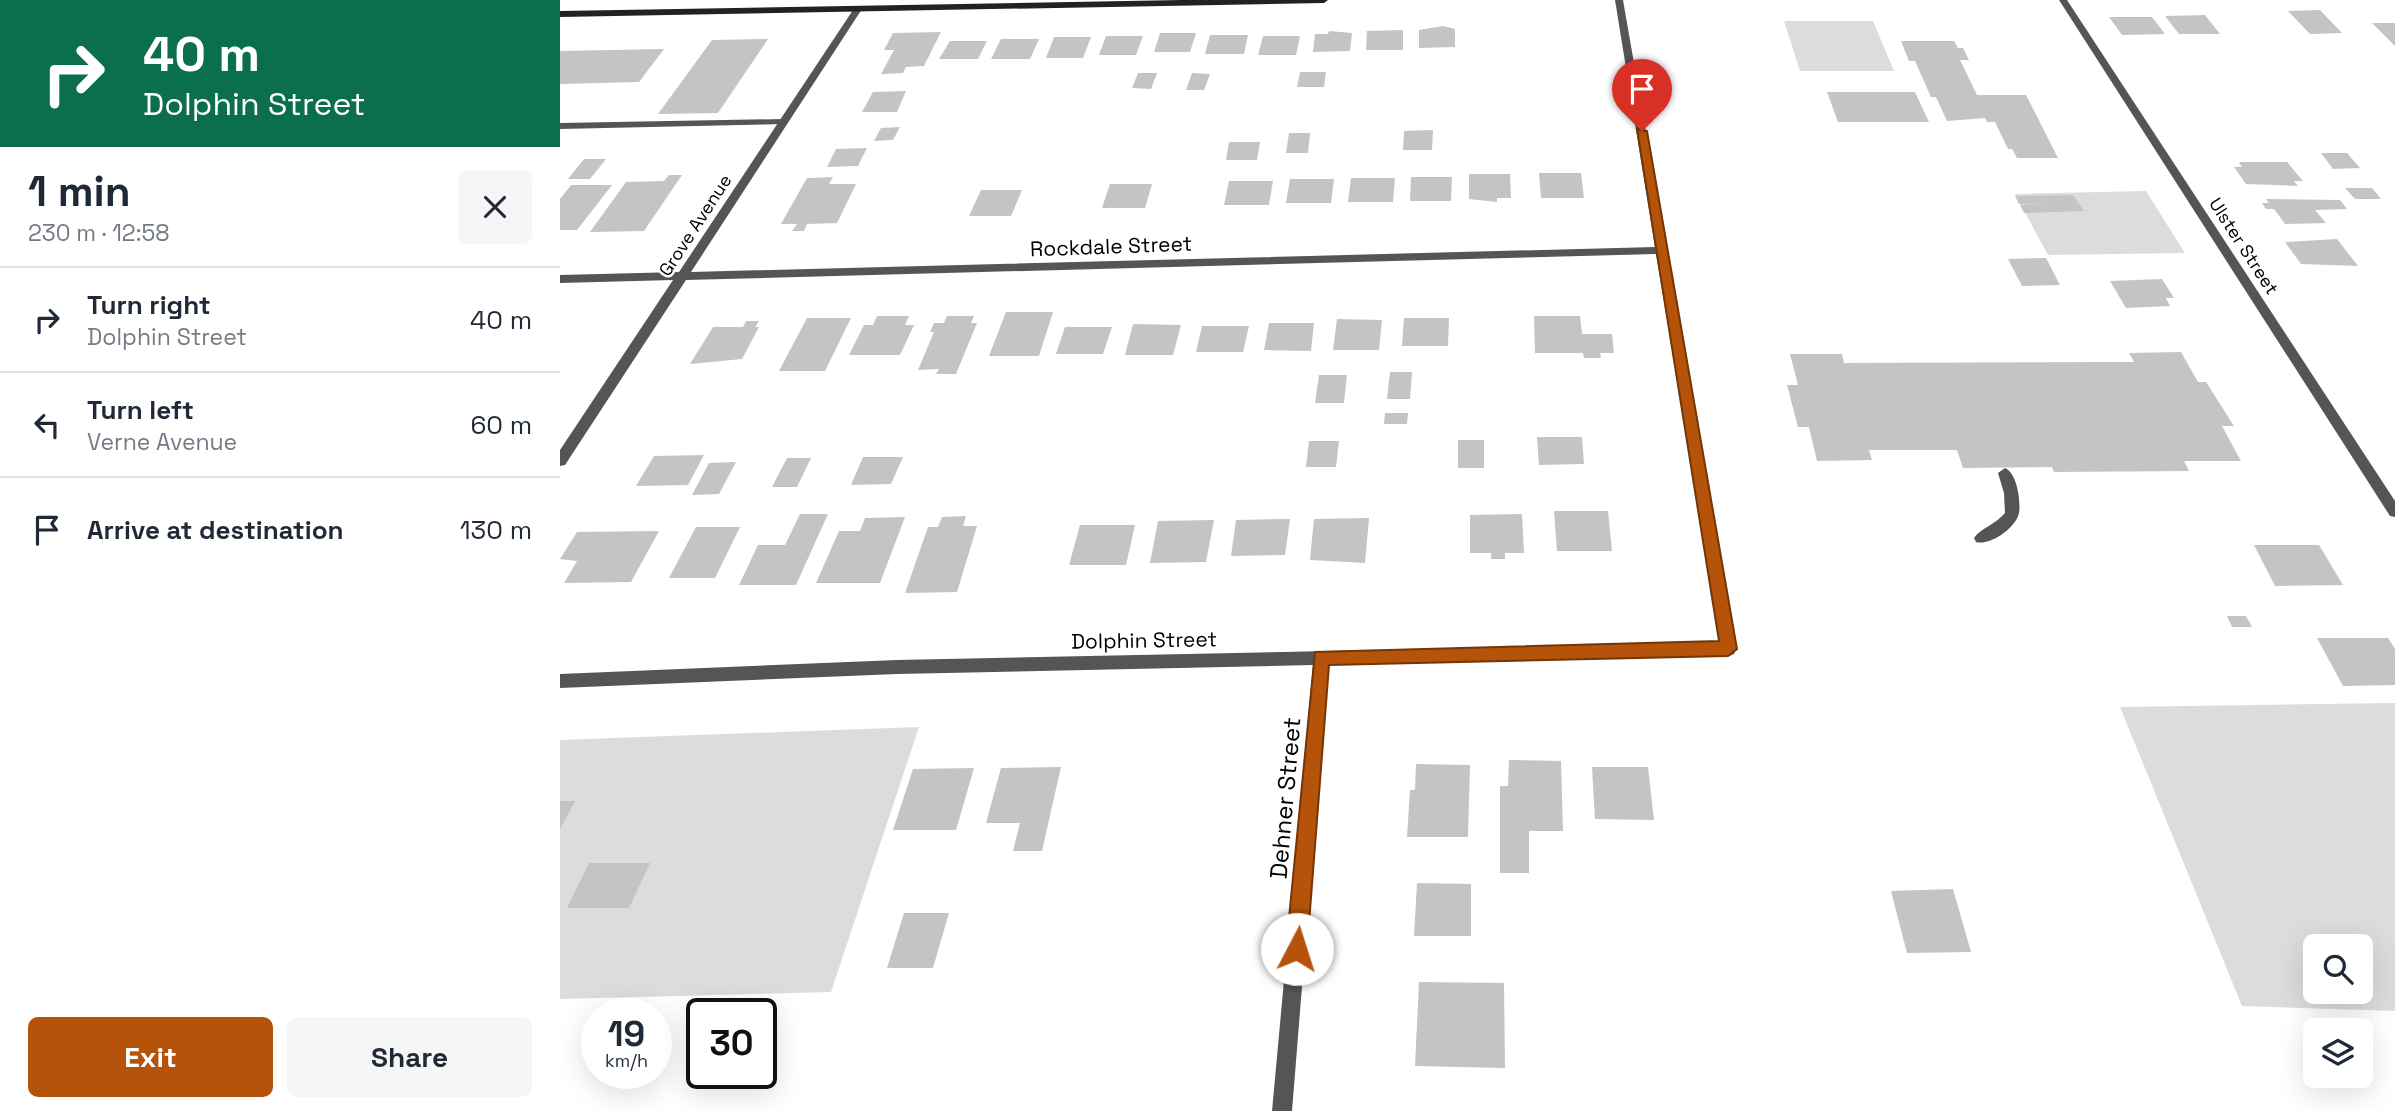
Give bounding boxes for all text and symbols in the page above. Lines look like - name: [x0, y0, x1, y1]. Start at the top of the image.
- text: 40 m: [143, 23, 260, 85]
- icon: right: [28, 28, 119, 119]
- pin: [1612, 59, 1672, 131]
- icon: arrive: [1623, 70, 1661, 108]
- text: Dolphin Street: [143, 84, 366, 124]
- text: 1 min: [28, 165, 131, 218]
- button: close: [458, 170, 532, 244]
- street label: Grove Avenue: [653, 170, 737, 280]
- street label: Ulster Street: [2204, 193, 2284, 299]
- text: 230 m · 12:58: [28, 218, 170, 248]
- street label: Rockdale Street: [1029, 230, 1193, 262]
- text: Turn right: [87, 288, 211, 322]
- icon: right: [28, 301, 66, 339]
- text: 40 m: [470, 303, 532, 337]
- text: Dolphin Street: [87, 322, 247, 352]
- text: Turn left: [87, 393, 194, 427]
- icon: left: [28, 406, 66, 444]
- text: 60 m: [470, 408, 532, 442]
- text: Verne Avenue: [87, 427, 237, 457]
- icon: arrive: [28, 511, 66, 549]
- text: Arrive at destination: [87, 513, 344, 547]
- text: 130 m: [460, 513, 532, 547]
- street label: Dolphin Street: [1071, 625, 1217, 655]
- street label: Dehner Street: [1262, 716, 1308, 880]
- position arrow: [1260, 912, 1334, 986]
- map controls: [2303, 934, 2373, 1088]
- button: search: [2303, 934, 2373, 1004]
- speed limit sign: 30: [686, 998, 777, 1089]
- text: 19: [608, 1012, 645, 1056]
- button: Exit: [28, 1017, 273, 1097]
- button: Share: [287, 1017, 532, 1097]
- button: layers: [2303, 1018, 2373, 1088]
- text: km/h: [605, 1049, 648, 1072]

